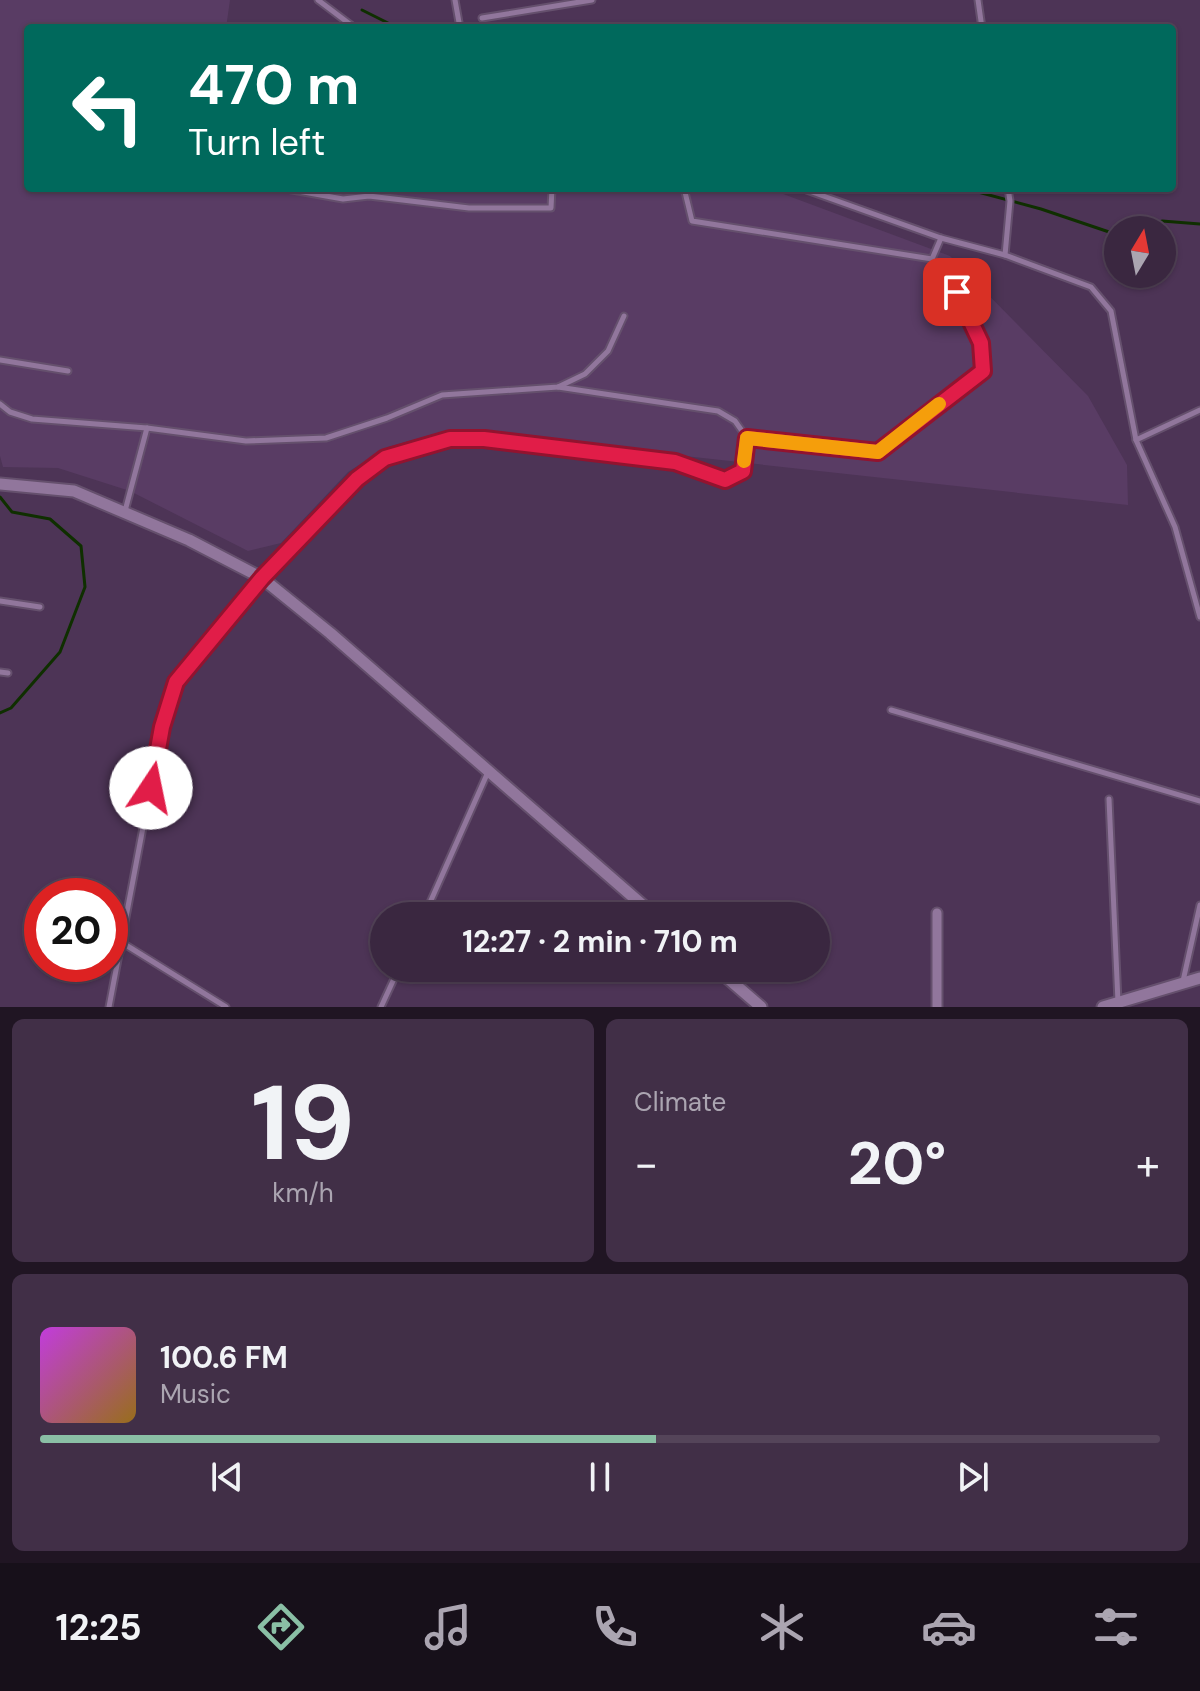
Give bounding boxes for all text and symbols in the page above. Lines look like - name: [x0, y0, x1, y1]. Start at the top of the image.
- text: 470 m: [188, 48, 359, 121]
- icon: left: [56, 56, 160, 160]
- text: Turn left: [188, 119, 325, 166]
- north arrow: [1104, 216, 1176, 288]
- map controls: [1104, 216, 1176, 288]
- pin: [923, 258, 991, 326]
- icon: arrive: [935, 270, 979, 314]
- position arrow: [109, 746, 193, 830]
- speed limit sign: 20: [24, 878, 128, 982]
- text: 12:27 · 2 min · 710 m: [462, 922, 738, 961]
- text: 19: [251, 1056, 355, 1191]
- text: Climate: [634, 1085, 726, 1119]
- text: 20°: [848, 1124, 946, 1203]
- text: −: [634, 1135, 658, 1193]
- text: +: [1136, 1135, 1160, 1193]
- text: km/h: [272, 1176, 334, 1210]
- text: 100.6 FM: [160, 1338, 288, 1377]
- text: Music: [160, 1377, 231, 1411]
- icon: previous: [205, 1455, 249, 1499]
- icon: pause: [578, 1455, 622, 1499]
- icon: next: [951, 1455, 995, 1499]
- icon: directions: [253, 1599, 309, 1655]
- icon: music: [420, 1599, 476, 1655]
- icon: phone: [587, 1599, 643, 1655]
- icon: climate: [754, 1599, 810, 1655]
- icon: car: [921, 1599, 977, 1655]
- icon: filters: [1088, 1599, 1144, 1655]
- text: 12:25: [56, 1604, 142, 1651]

